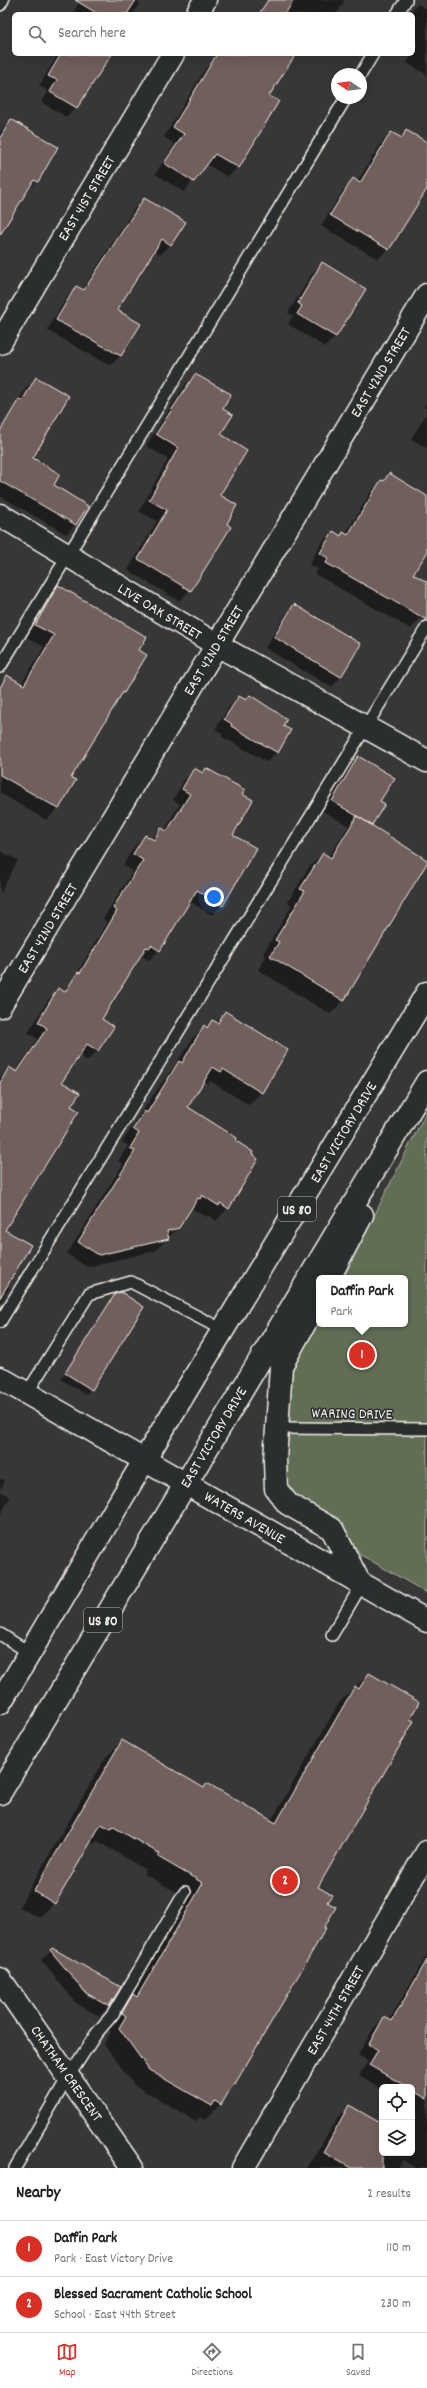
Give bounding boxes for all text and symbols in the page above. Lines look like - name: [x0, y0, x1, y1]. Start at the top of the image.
- search box: [12, 12, 415, 56]
- icon: search: [26, 23, 48, 45]
- text: Search here: [58, 23, 126, 45]
- north arrow: [331, 68, 367, 104]
- street label: EAST 41ST STREET: [54, 152, 122, 246]
- street label: EAST 42ND STREET: [346, 324, 417, 422]
- street label: LIVE OAK STREET: [113, 579, 205, 647]
- street label: EAST 42ND STREET: [179, 602, 250, 700]
- street label: EAST 42ND STREET: [13, 880, 84, 978]
- your location: [204, 887, 224, 907]
- street label: EAST VICTORY DRIVE: [306, 1078, 384, 1188]
- road number: US 80: [278, 1197, 316, 1221]
- popup: [316, 1275, 408, 1327]
- text: Daffin Park: [330, 1281, 394, 1303]
- text: Park: [330, 1303, 353, 1322]
- pin: 1: [349, 1340, 375, 1370]
- street label: EAST VICTORY DRIVE: [176, 1383, 254, 1493]
- street label: WARING DRIVE: [311, 1403, 393, 1427]
- street label: WATERS AVENUE: [199, 1487, 289, 1551]
- road number: US 80: [84, 1608, 122, 1632]
- pin: 2: [272, 1866, 298, 1896]
- street label: EAST 44TH STREET: [302, 1962, 371, 2060]
- street label: CHATHAM CRESCENT: [24, 2021, 107, 2127]
- map controls: [379, 2084, 415, 2156]
- button: locate: [379, 2084, 415, 2120]
- button: layers: [379, 2120, 415, 2156]
- text: Nearby: [16, 2182, 60, 2206]
- text: 2 results: [367, 2185, 411, 2204]
- text: Daffin Park: [54, 2228, 117, 2250]
- text: 1: [28, 2239, 30, 2258]
- text: 110 m: [386, 2239, 411, 2258]
- text: Park · East Victory Drive: [54, 2250, 173, 2269]
- text: Blessed Sacrament Catholic School: [54, 2284, 252, 2306]
- text: 2: [26, 2295, 32, 2314]
- text: 230 m: [381, 2295, 411, 2314]
- text: School · East 44th Street: [54, 2306, 176, 2325]
- tab: Map: [56, 2341, 78, 2381]
- tab: Directions: [191, 2341, 233, 2381]
- tab: Saved: [346, 2341, 371, 2381]

